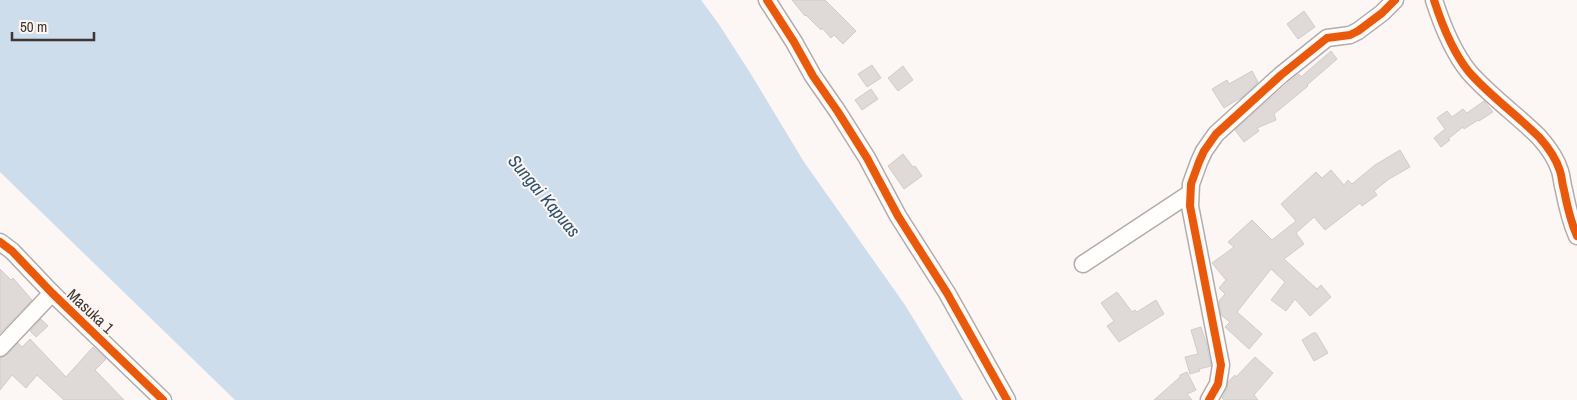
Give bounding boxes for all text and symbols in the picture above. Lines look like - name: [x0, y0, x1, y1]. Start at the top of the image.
- scale bar: [12, 10, 95, 42]
- text: 50 m: [20, 16, 47, 37]
- water label: Sungai Kapuas: [502, 149, 586, 242]
- street label: Masuka 1: [63, 284, 120, 339]

